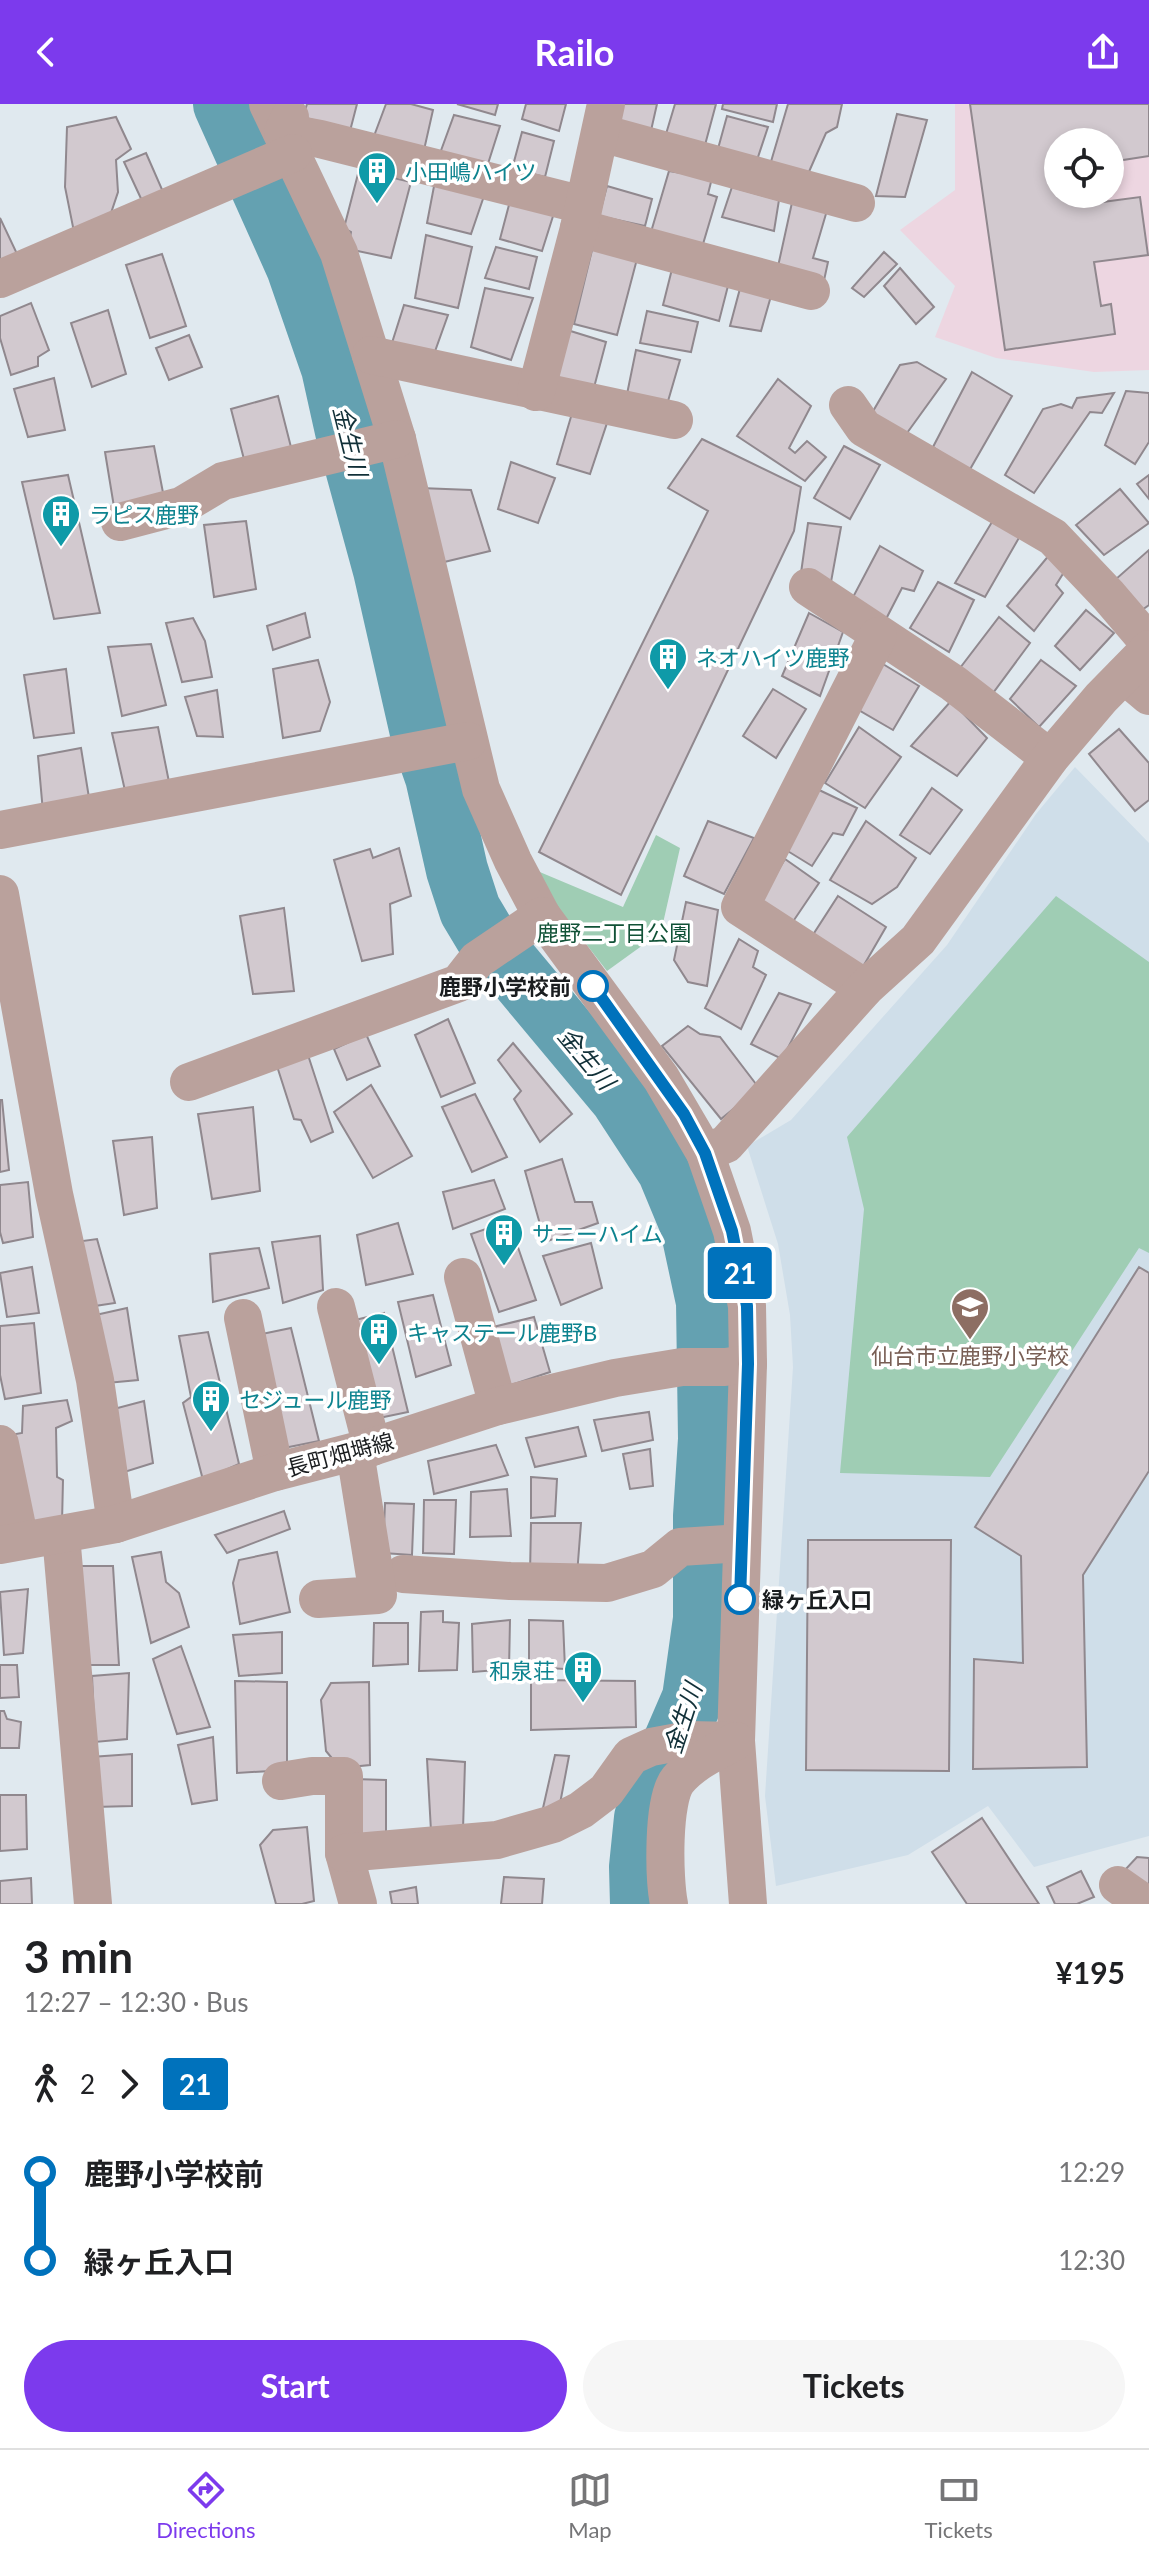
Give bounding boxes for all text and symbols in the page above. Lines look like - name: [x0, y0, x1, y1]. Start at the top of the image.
- icon: back: [24, 30, 68, 74]
- text: Railo: [535, 30, 614, 74]
- icon: share: [1081, 30, 1125, 74]
- map controls: [1044, 128, 1124, 208]
- button: locate: [1044, 128, 1124, 208]
- building icon: 小田嶋ハイツ: [356, 150, 398, 205]
- place label: 小田嶋ハイツ: [405, 158, 537, 185]
- water label: 金生川: [328, 403, 375, 482]
- building icon: ラピス鹿野: [40, 493, 82, 548]
- place label: ラピス鹿野: [89, 501, 199, 528]
- building icon: ネオハイツ鹿野: [647, 636, 689, 691]
- place label: ネオハイツ鹿野: [696, 644, 850, 671]
- park label: 鹿野二丁目公園: [537, 919, 691, 946]
- marker: 鹿野小学校前: [578, 971, 608, 1001]
- place label: 鹿野小学校前: [439, 973, 571, 1000]
- water label: 金生川: [553, 1021, 623, 1097]
- building icon: サニーハイム: [483, 1212, 525, 1267]
- place label: サニーハイム: [532, 1220, 663, 1247]
- line badge: 21: [704, 1247, 776, 1299]
- text: 21: [724, 1256, 756, 1290]
- school or university icon: 仙台市立鹿野小学校: [949, 1286, 991, 1341]
- building icon: キャステール鹿野B: [358, 1311, 400, 1366]
- place label: キャステール鹿野B: [407, 1319, 597, 1346]
- place label: 仙台市立鹿野小学校: [871, 1342, 1069, 1369]
- building icon: セジュール鹿野: [190, 1378, 232, 1433]
- place label: セジュール鹿野: [239, 1386, 391, 1413]
- street label: 長町畑塒線: [283, 1427, 397, 1481]
- marker: 緑ヶ丘入口: [725, 1584, 755, 1614]
- place label: 緑ヶ丘入口: [762, 1586, 872, 1613]
- building icon: 和泉荘: [562, 1649, 604, 1704]
- place label: 和泉荘: [489, 1657, 555, 1684]
- water label: 金生川: [657, 1676, 708, 1757]
- text: 3 min: [24, 1930, 133, 1982]
- text: ¥195: [1055, 1954, 1125, 1990]
- text: 12:27 – 12:30 · Bus: [24, 1986, 248, 2018]
- icon: walk: [24, 2062, 68, 2106]
- icon: forward: [107, 2062, 151, 2106]
- text: 21: [179, 2067, 212, 2101]
- text: 2: [80, 2068, 95, 2100]
- text: 鹿野小学校前: [84, 2155, 264, 2191]
- text: 12:29: [1058, 2156, 1125, 2188]
- text: 緑ヶ丘入口: [84, 2243, 234, 2279]
- text: 12:30: [1058, 2244, 1125, 2276]
- button: Start: [24, 2340, 567, 2432]
- button: Tickets: [583, 2340, 1125, 2432]
- tab: Directions: [156, 2468, 256, 2543]
- tab: Map: [568, 2468, 612, 2543]
- tab: Tickets: [925, 2468, 993, 2543]

